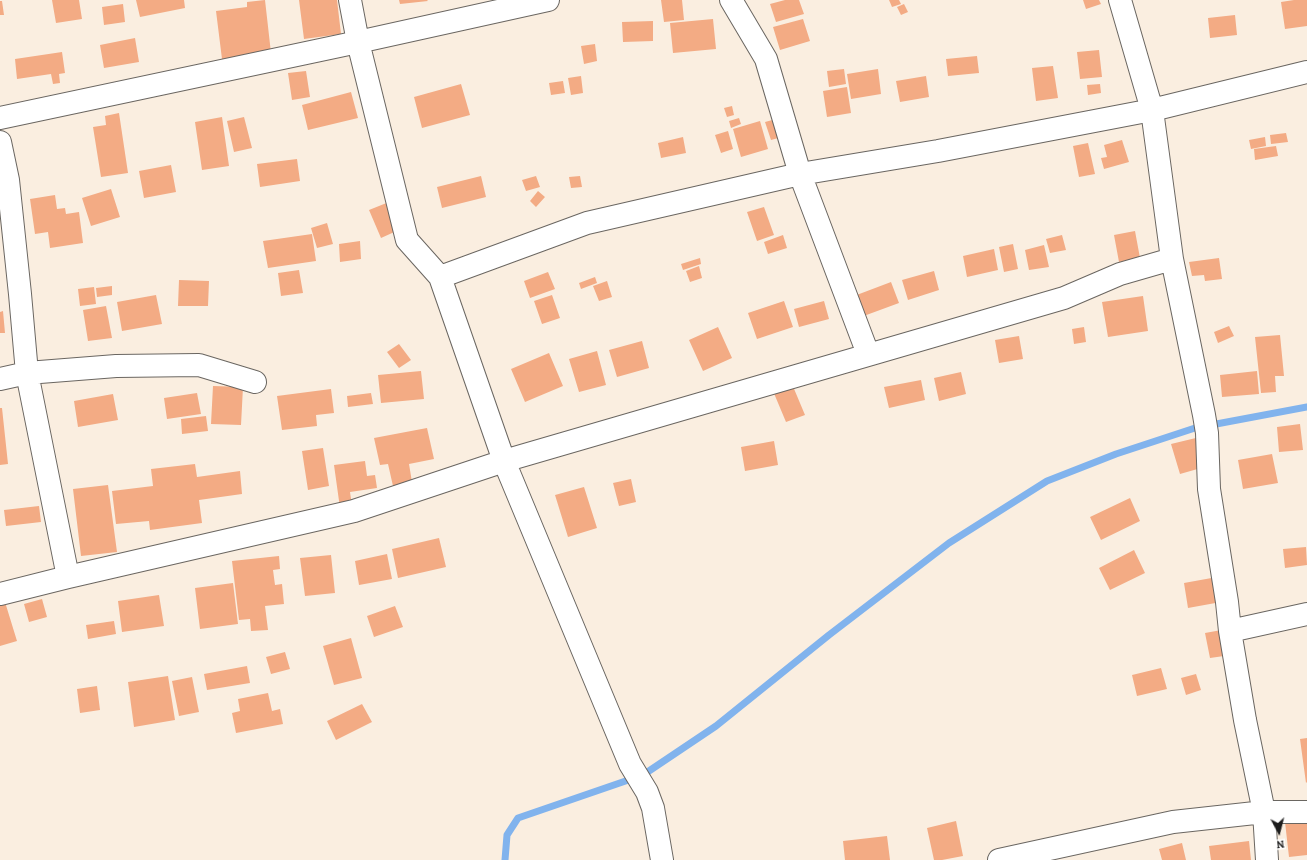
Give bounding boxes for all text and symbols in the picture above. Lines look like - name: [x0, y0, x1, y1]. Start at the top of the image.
- north arrow: [1259, 812, 1299, 852]
- text: N: [1276, 836, 1285, 852]

